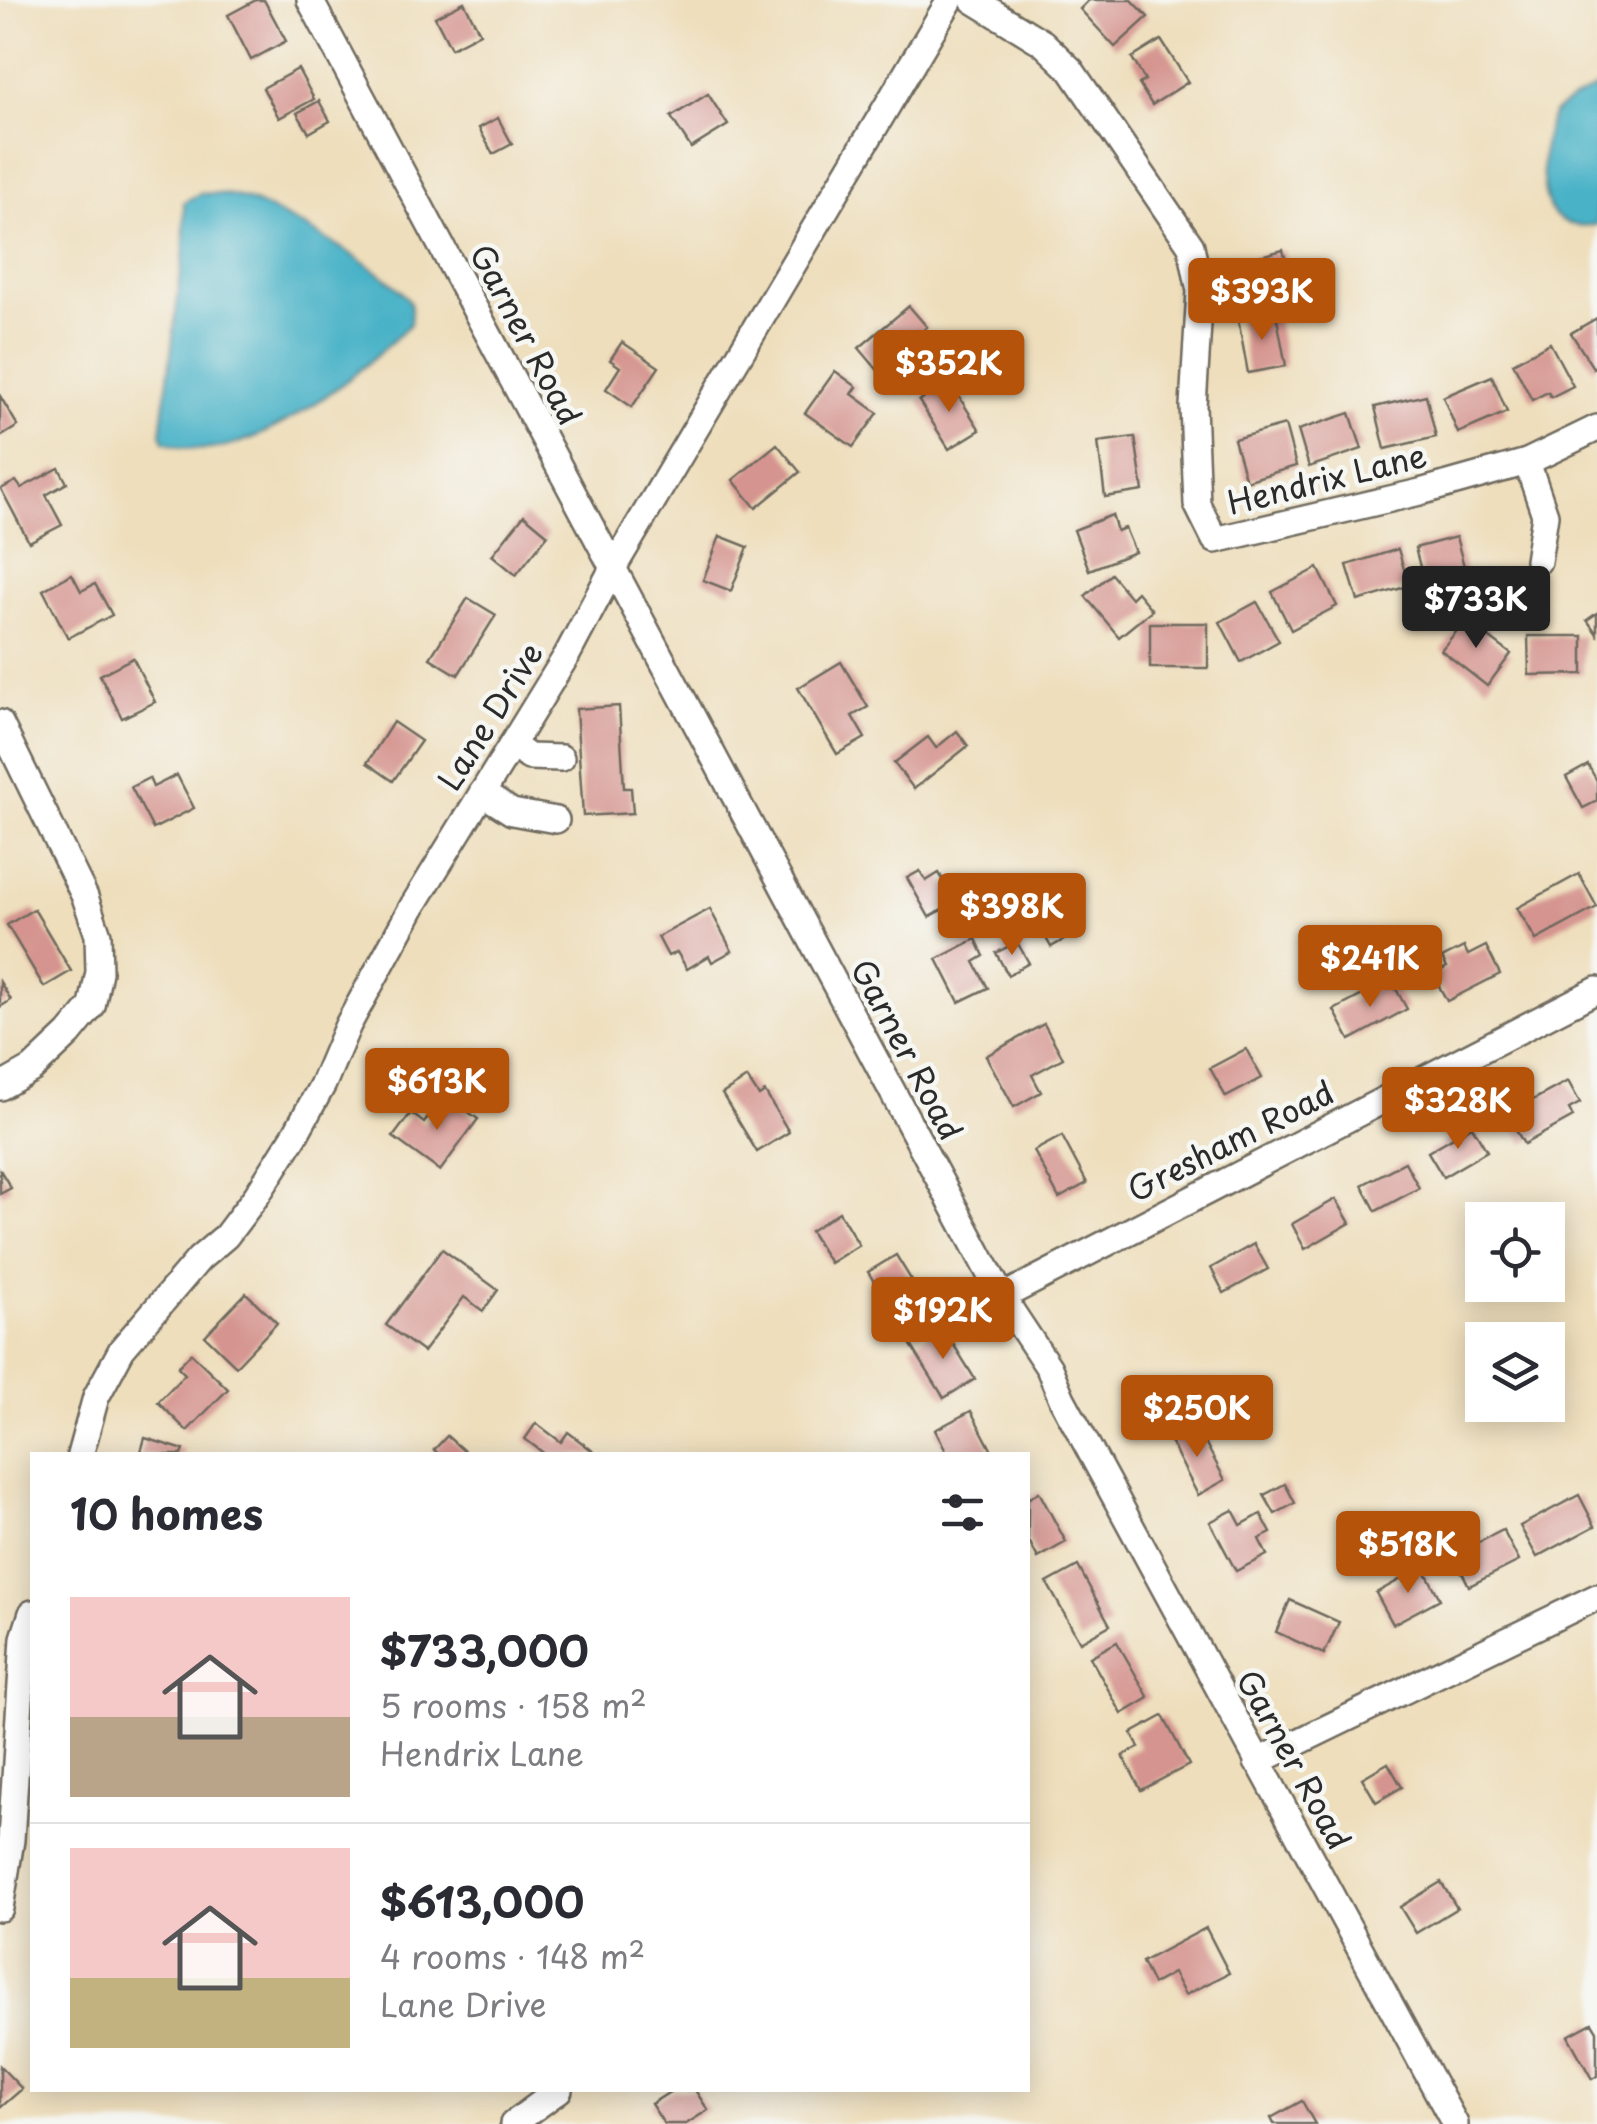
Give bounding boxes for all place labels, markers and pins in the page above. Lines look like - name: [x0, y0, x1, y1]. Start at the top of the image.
- pin: $393K: [1192, 258, 1332, 343]
- pin: $352K: [879, 330, 1019, 415]
- pin: $733K: [1406, 566, 1546, 651]
- pin: $398K: [942, 873, 1082, 958]
- pin: $241K: [1300, 925, 1440, 1010]
- pin: $613K: [367, 1048, 507, 1133]
- pin: $328K: [1388, 1067, 1528, 1152]
- pin: $192K: [873, 1277, 1013, 1362]
- pin: $250K: [1127, 1375, 1267, 1460]
- pin: $518K: [1338, 1511, 1478, 1596]

